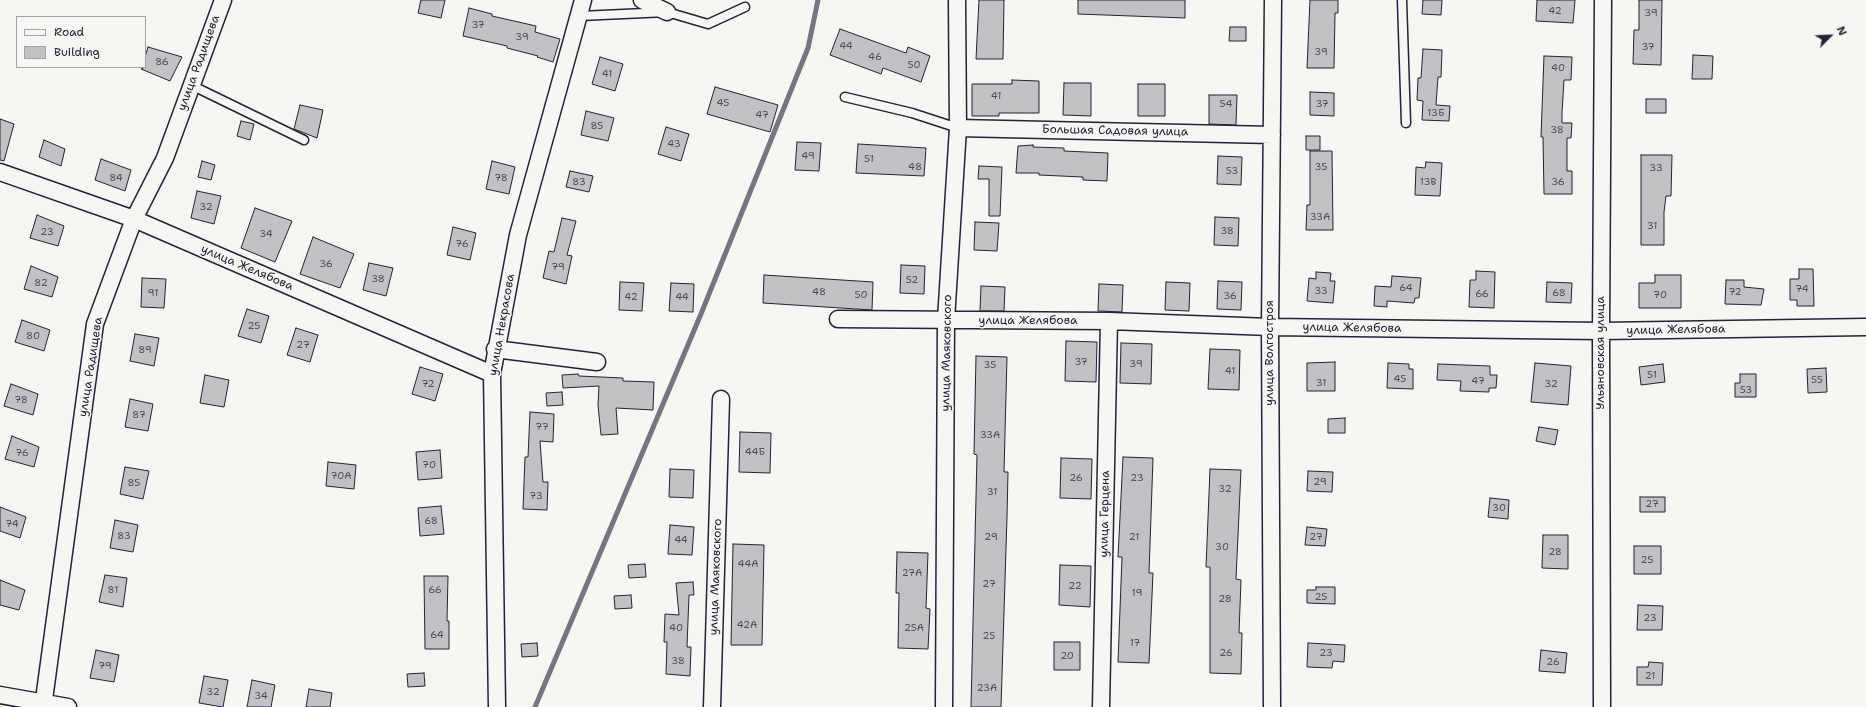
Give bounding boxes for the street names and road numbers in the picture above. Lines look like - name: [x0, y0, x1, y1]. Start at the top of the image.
- street label: улица Радищева: [175, 13, 223, 113]
- street label: Большая Садовая улица: [1042, 123, 1188, 139]
- street label: улица Желябова: [199, 242, 295, 294]
- street label: улица Некрасова: [486, 273, 518, 377]
- street label: улица Маяковского: [939, 294, 955, 412]
- street label: Ульяновская улица: [1594, 296, 1608, 410]
- street label: улица Волгостроя: [1263, 300, 1277, 406]
- street label: улица Желябова: [979, 314, 1077, 328]
- street label: улица Радищева: [76, 316, 106, 418]
- street label: улица Желябова: [1302, 320, 1402, 336]
- street label: улица Желябова: [1626, 322, 1726, 338]
- street label: улица Герцена: [1097, 470, 1113, 558]
- street label: улица Маяковского: [707, 518, 725, 636]

